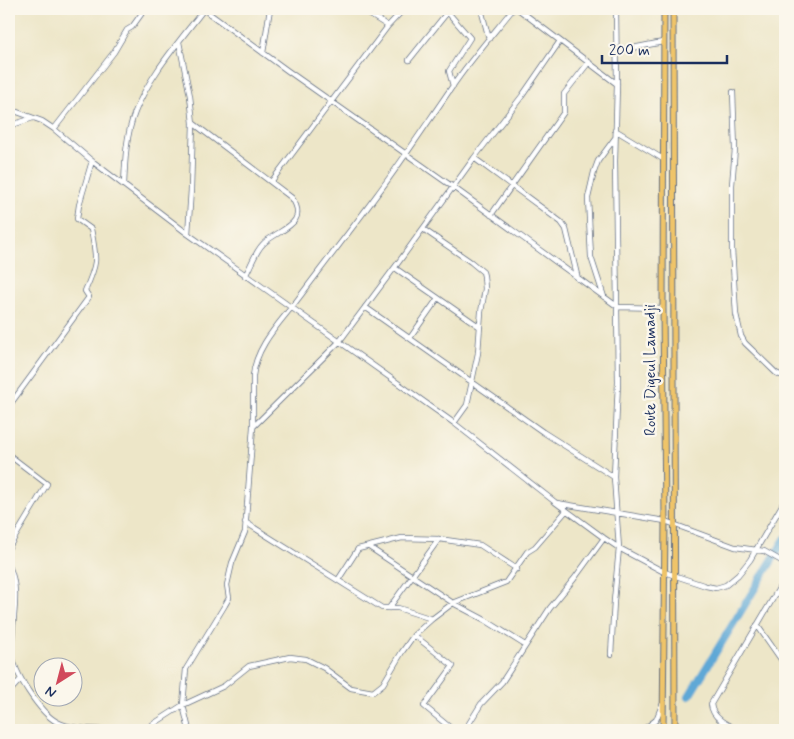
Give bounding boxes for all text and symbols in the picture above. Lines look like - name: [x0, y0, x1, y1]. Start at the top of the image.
- scale bar: [602, 32, 726, 64]
- text: 200 m: [609, 41, 650, 61]
- street label: Route Digeul Lamadji: [641, 304, 661, 436]
- north arrow: [32, 656, 82, 706]
- text: N: [42, 682, 60, 702]

